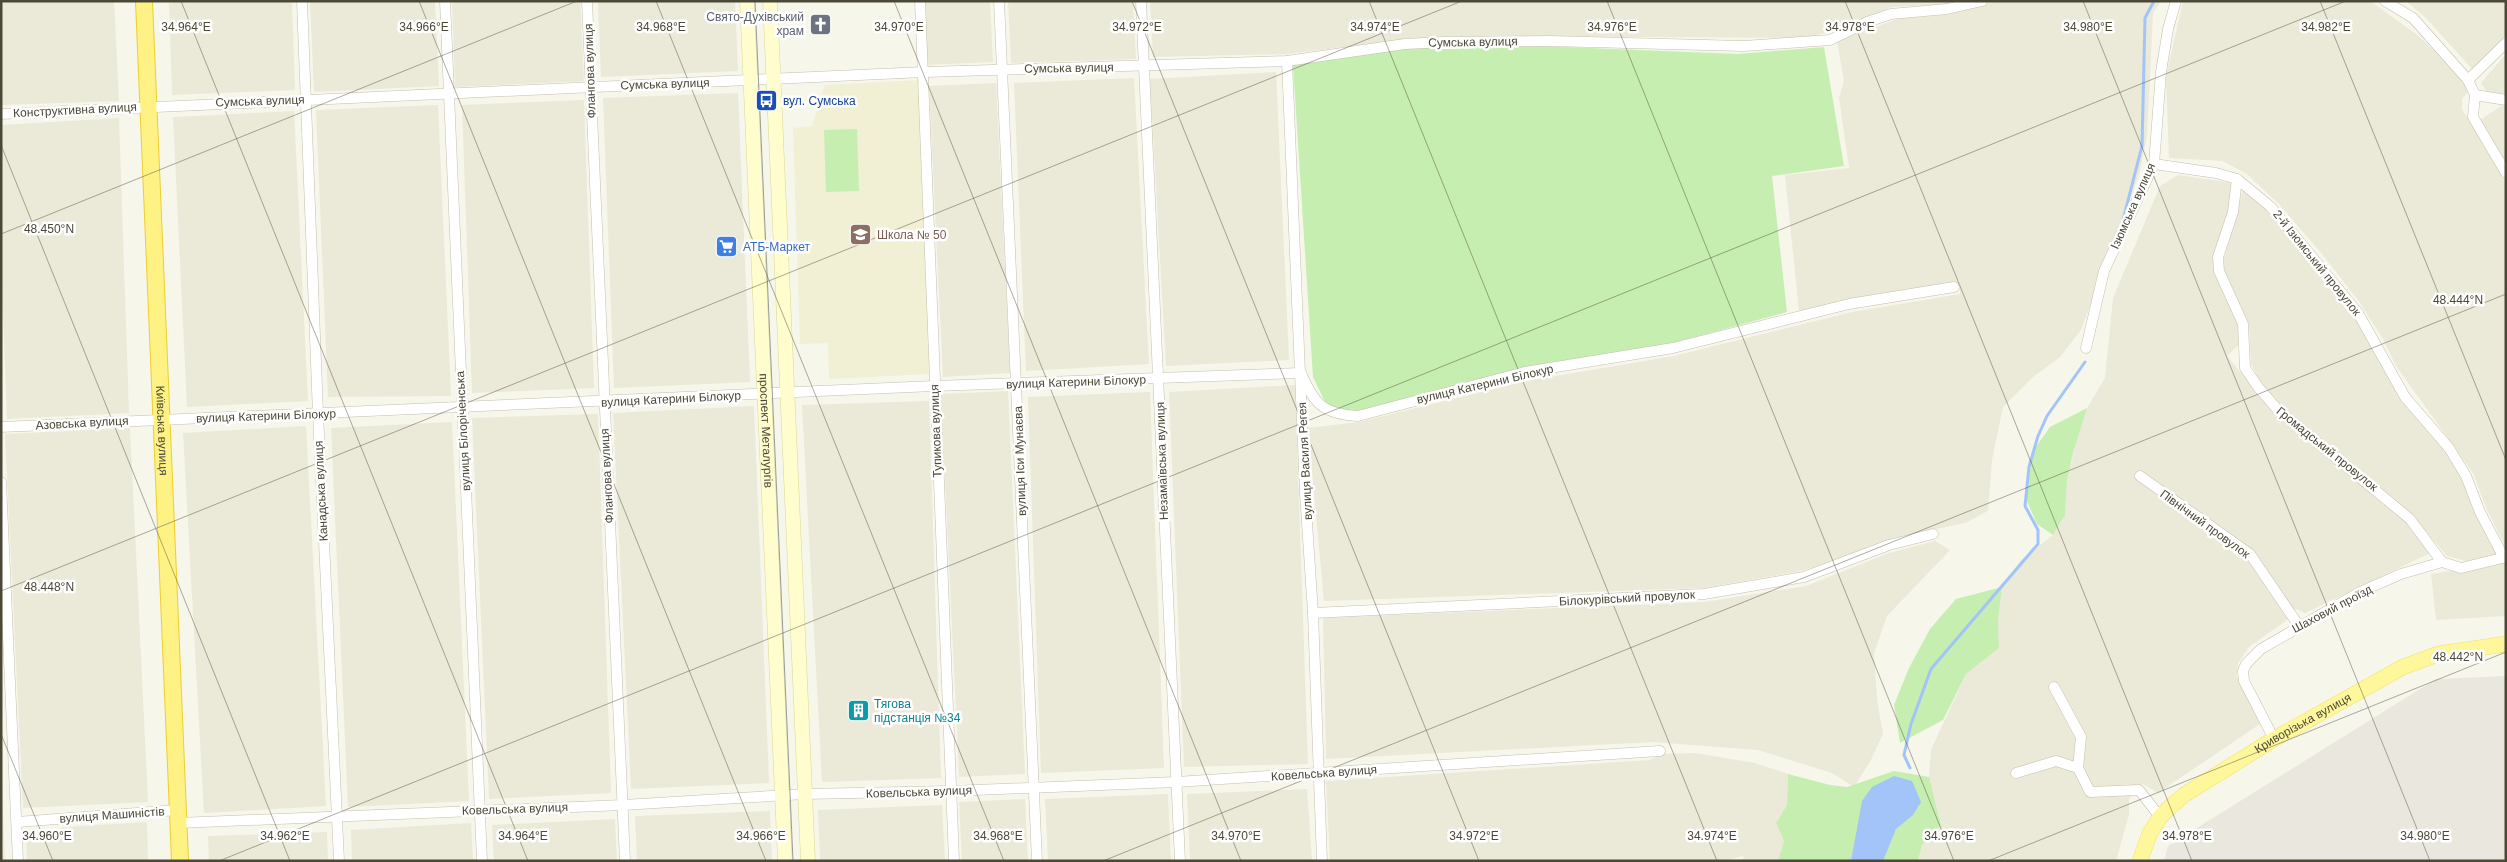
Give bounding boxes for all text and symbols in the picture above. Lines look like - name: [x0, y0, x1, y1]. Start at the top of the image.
- place label: Свято-Духівський храм: [706, 10, 804, 38]
- church icon: Свято-Духівський храм: [808, 12, 832, 36]
- text: 34.964°E: [161, 20, 211, 34]
- text: 34.966°E: [399, 20, 449, 34]
- text: 34.968°E: [636, 20, 686, 34]
- text: 34.970°E: [874, 20, 924, 34]
- text: 34.972°E: [1112, 20, 1162, 34]
- text: 34.974°E: [1350, 20, 1400, 34]
- text: 34.976°E: [1587, 20, 1637, 34]
- text: 34.978°E: [1825, 20, 1875, 34]
- text: 34.980°E: [2063, 20, 2113, 34]
- text: 34.982°E: [2301, 20, 2351, 34]
- street label: Флангова вулиця: [581, 23, 599, 119]
- street label: Сумська вулиця: [1428, 34, 1518, 50]
- street label: Сумська вулиця: [1024, 60, 1114, 76]
- street label: Сумська вулиця: [620, 75, 710, 93]
- bus stop icon: вул. Сумська: [755, 89, 779, 113]
- street label: Сумська вулиця: [215, 92, 305, 110]
- place label: вул. Сумська: [783, 94, 856, 108]
- street label: Конструктивна вулиця: [13, 100, 137, 120]
- street label: Ізюмська вулиця: [2108, 161, 2158, 251]
- street label: 2-й Ізюмський провулок: [2270, 207, 2364, 319]
- text: 48.450°N: [24, 222, 74, 236]
- school or university icon: Школа № 50: [849, 223, 873, 247]
- place label: Школа № 50: [877, 228, 947, 242]
- supermarket icon: АТБ-Маркет: [715, 235, 739, 259]
- place label: АТБ-Маркет: [743, 240, 810, 254]
- text: 48.444°N: [2433, 293, 2483, 307]
- street label: вулиця Катерини Білокур: [1415, 361, 1555, 407]
- street label: вулиця Білоріченська: [453, 370, 473, 491]
- street label: проспект Металургів: [756, 373, 776, 488]
- street label: вулиця Катерини Білокур: [1006, 373, 1147, 391]
- street label: Тупикова вулиця: [927, 384, 945, 478]
- street label: Київська вулиця: [153, 385, 171, 476]
- street label: вулиця Катерини Білокур: [601, 388, 742, 410]
- street label: Незамаївська вулиця: [1153, 402, 1171, 520]
- street label: вулиця Василя Регея: [1295, 402, 1315, 520]
- street label: Громадський провулок: [2274, 404, 2381, 495]
- street label: вулиця Іси Мунаєва: [1011, 405, 1029, 516]
- street label: вулиця Катерини Білокур: [196, 407, 337, 425]
- street label: Азовська вулиця: [35, 414, 129, 432]
- street label: Флангова вулиця: [598, 428, 616, 524]
- street label: Канадська вулиця: [311, 440, 331, 542]
- street label: Північний провулок: [2157, 487, 2253, 562]
- text: 48.448°N: [24, 580, 74, 594]
- street label: Шаховий проїзд: [2290, 582, 2374, 636]
- street label: Білокурівський провулок: [1559, 587, 1696, 609]
- text: 48.442°N: [2433, 650, 2483, 664]
- street label: Криворізька вулиця: [2252, 690, 2354, 756]
- place label: Тягова пiдстанцiя №34: [874, 697, 961, 725]
- building icon: Тягова пiдстанцiя №34: [846, 699, 870, 723]
- street label: Ковельська вулиця: [1271, 762, 1377, 784]
- street label: Ковельська вулиця: [866, 783, 972, 801]
- street label: Ковельська вулиця: [462, 800, 568, 818]
- street label: вулиця Машиністів: [59, 804, 165, 826]
- text: 34.960°E: [22, 829, 72, 843]
- text: 34.962°E: [260, 829, 310, 843]
- text: 34.964°E: [498, 829, 548, 843]
- text: 34.966°E: [736, 829, 786, 843]
- text: 34.968°E: [973, 829, 1023, 843]
- text: 34.970°E: [1211, 829, 1261, 843]
- text: 34.972°E: [1449, 829, 1499, 843]
- text: 34.974°E: [1687, 829, 1737, 843]
- text: 34.976°E: [1924, 829, 1974, 843]
- text: 34.978°E: [2162, 829, 2212, 843]
- text: 34.980°E: [2400, 829, 2450, 843]

